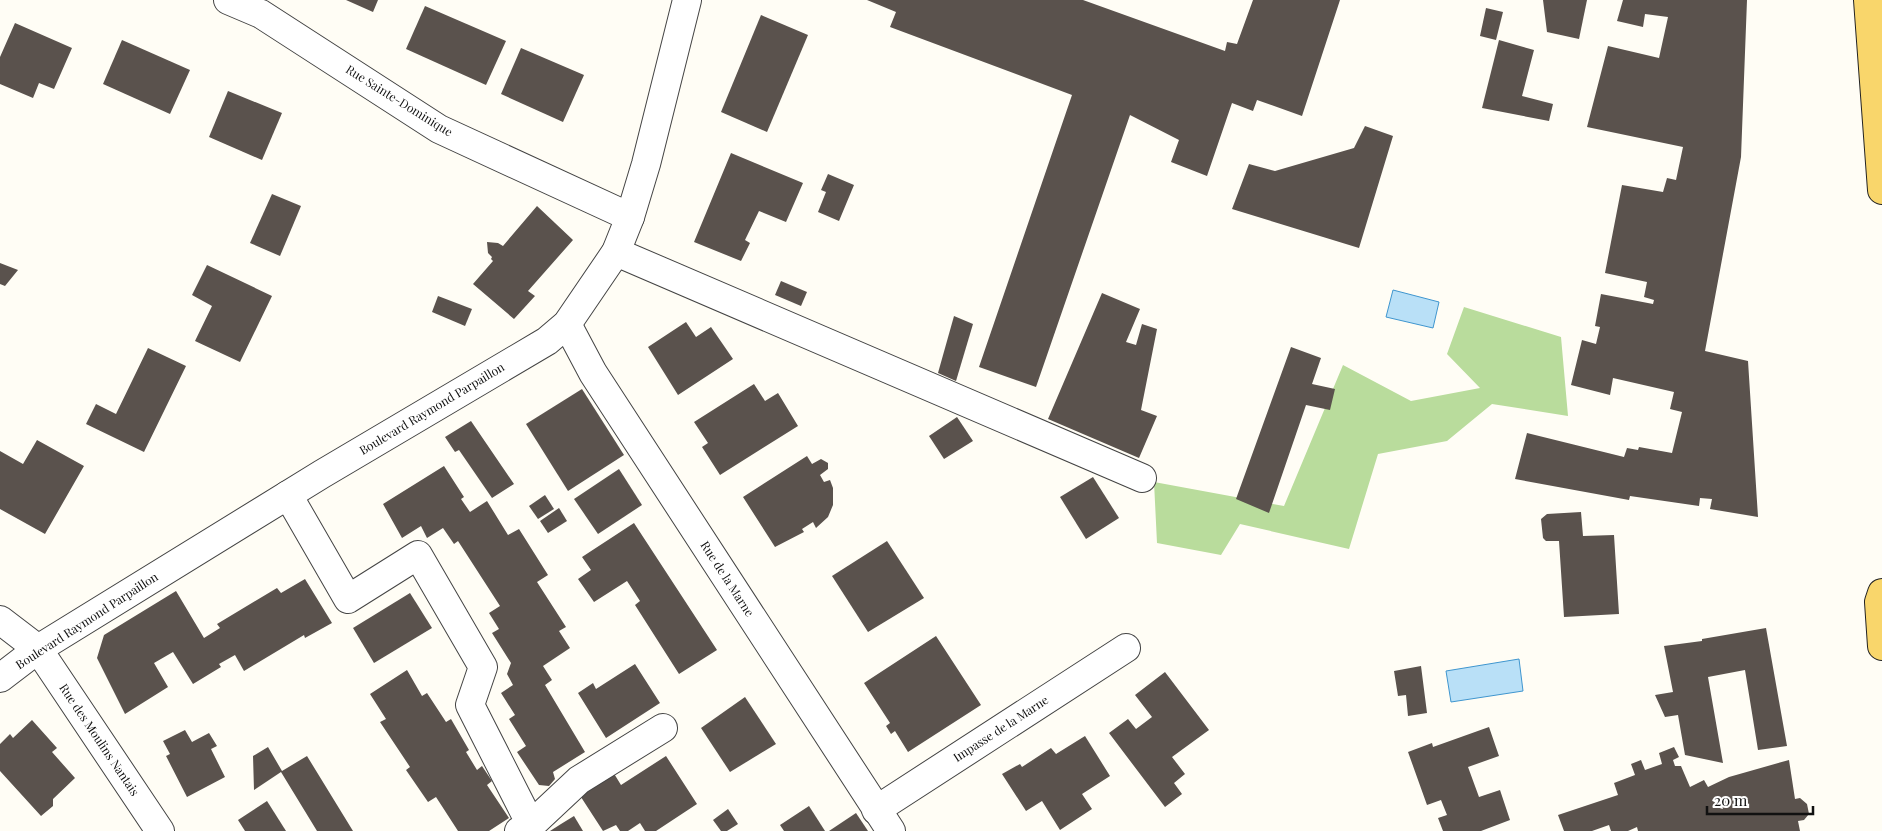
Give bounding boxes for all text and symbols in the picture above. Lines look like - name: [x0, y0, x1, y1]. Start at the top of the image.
- street label: Rue Sainte-Dominique: [343, 61, 456, 140]
- street label: Boulevard Raymond Parpaillon: [356, 358, 507, 458]
- street label: Rue de la Marne: [698, 538, 758, 619]
- street label: Boulevard Raymond Parpaillon: [12, 568, 161, 672]
- street label: Rue des Moulins Nantais: [56, 680, 143, 799]
- street label: Impasse de la Marne: [950, 691, 1051, 765]
- scale bar: [1707, 784, 1813, 816]
- text: 20 m: [1714, 790, 1748, 810]

